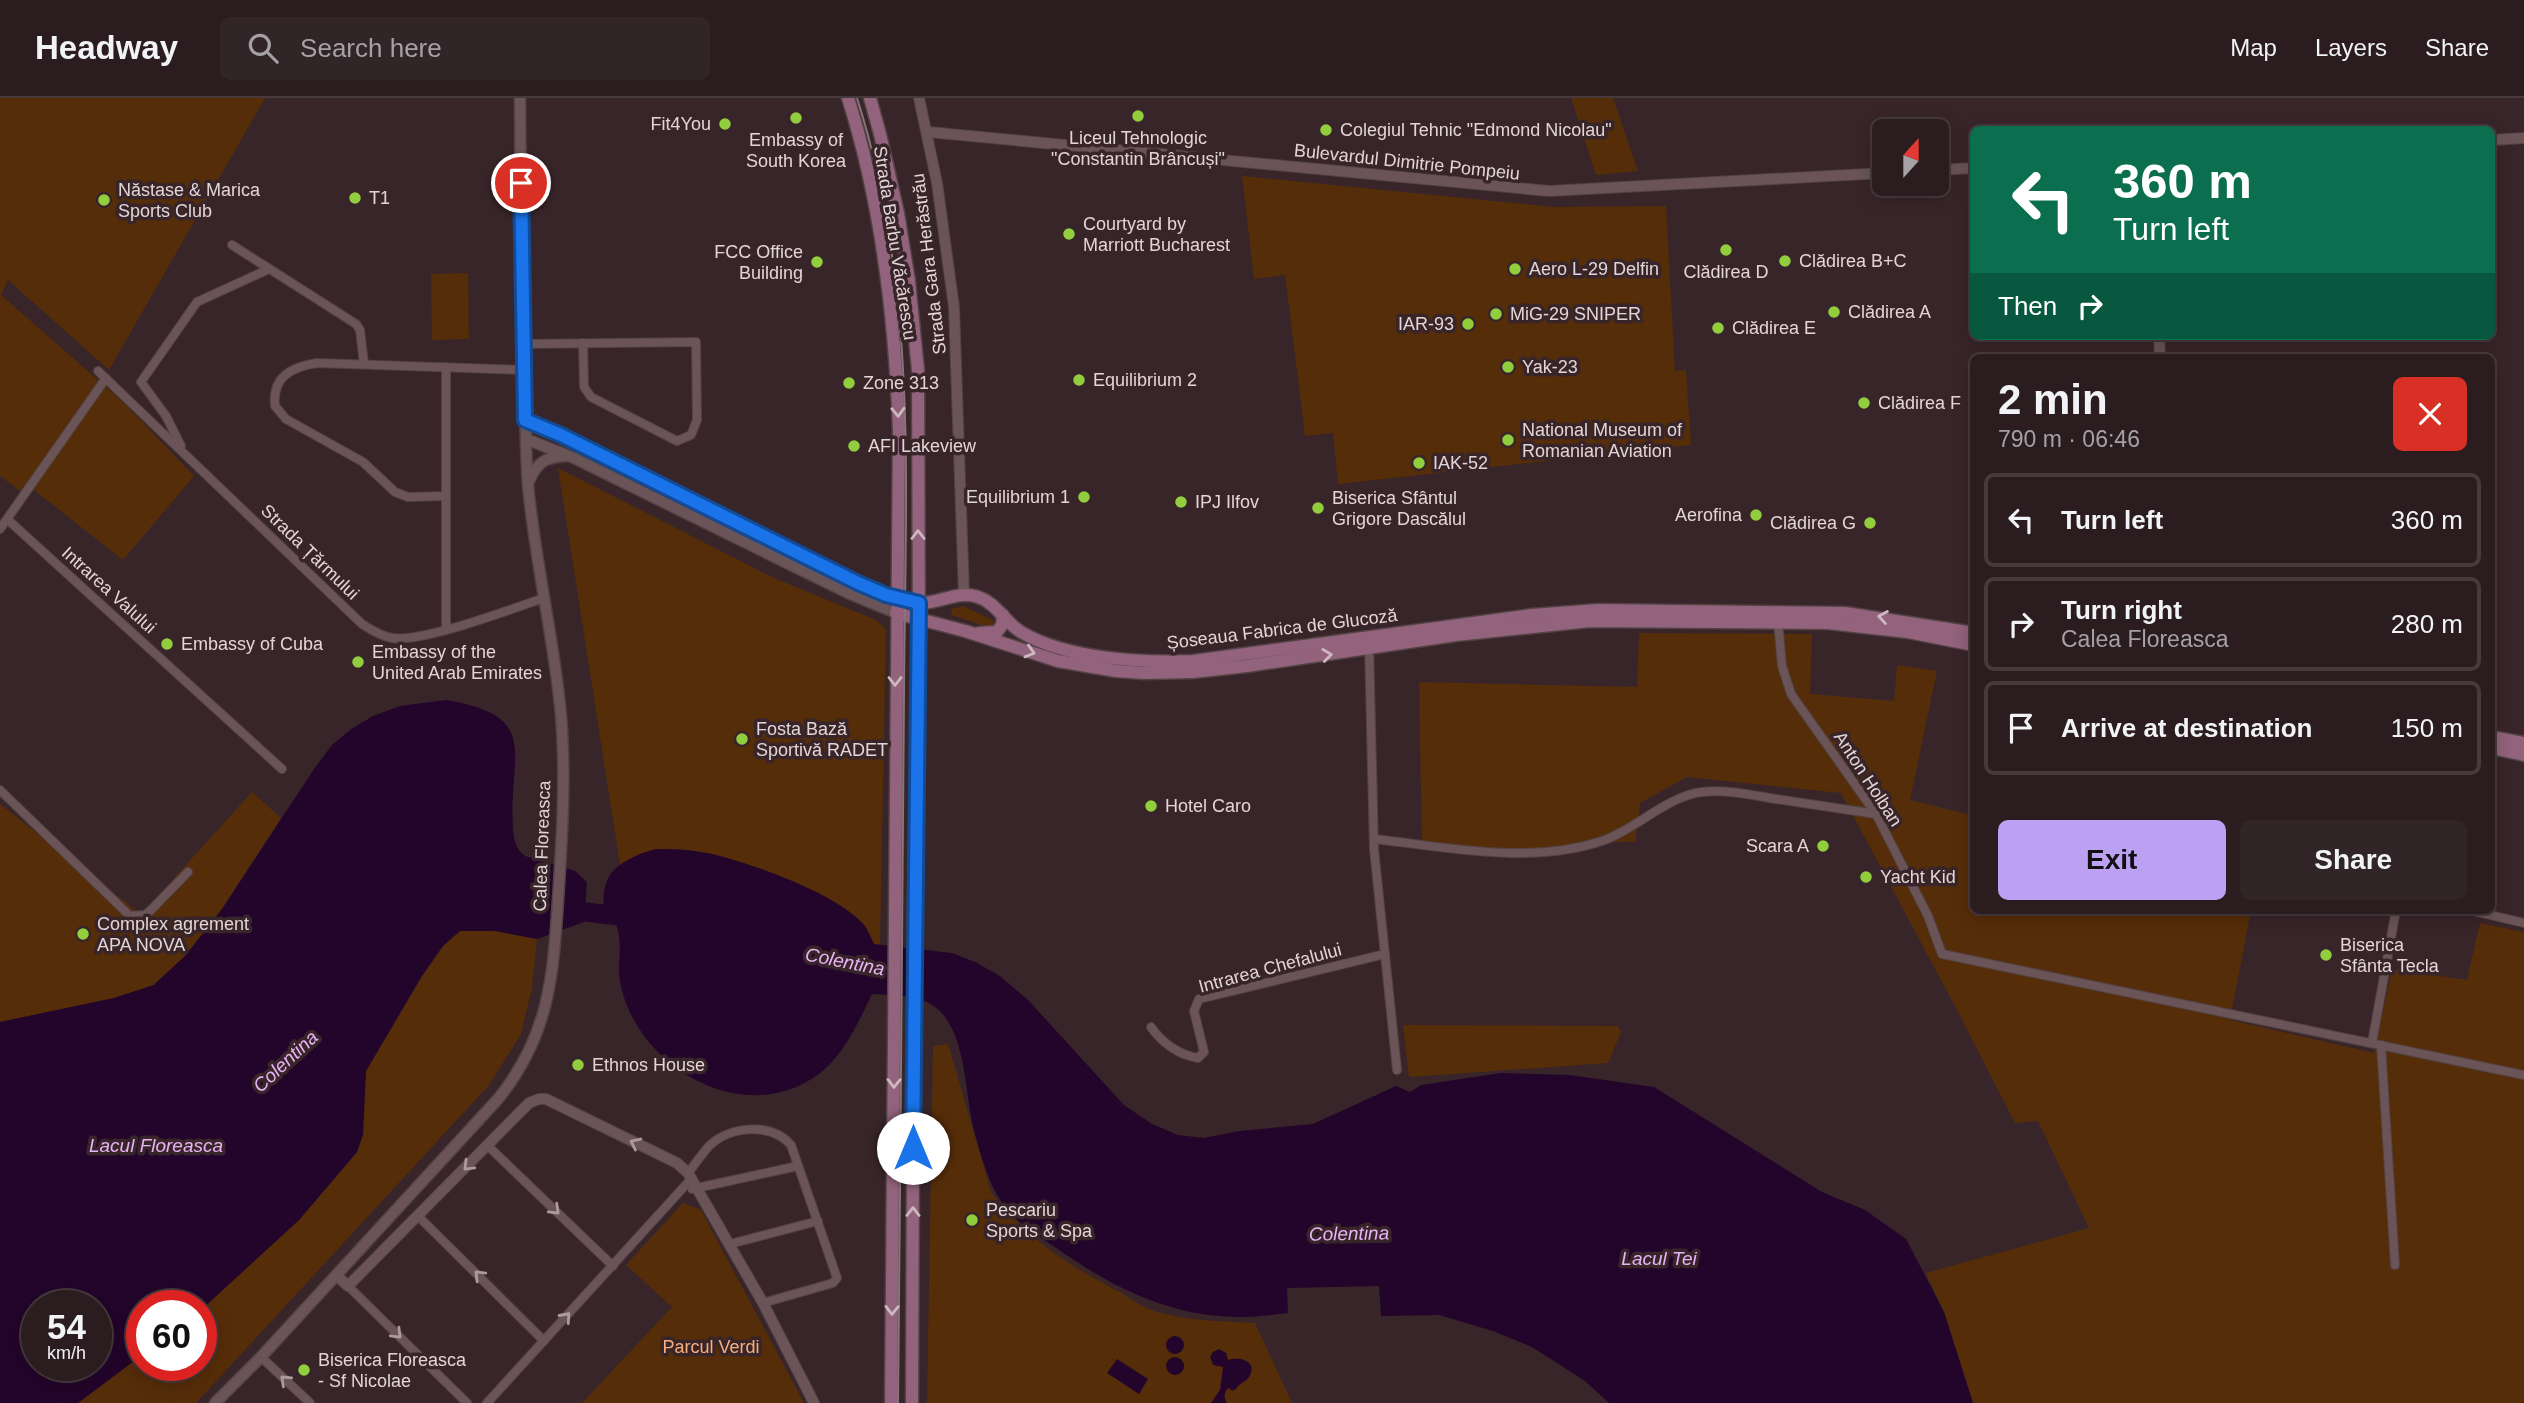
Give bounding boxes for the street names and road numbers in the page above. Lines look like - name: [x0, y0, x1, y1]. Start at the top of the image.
- street label: Bulevardul Dimitrie Pompeiu: [1293, 140, 1521, 184]
- street label: Strada Barbu Văcărescu: [870, 145, 920, 341]
- street label: Strada Gara Herăstrău: [908, 172, 950, 356]
- street label: Strada Țărmului: [257, 500, 363, 604]
- street label: Intrarea Valului: [58, 543, 160, 637]
- street label: Șoseaua Fabrica de Glucoză: [1166, 605, 1399, 653]
- street label: Anton Holban: [1830, 728, 1906, 830]
- street label: Calea Floreasca: [530, 779, 554, 912]
- street label: Intrarea Chefalului: [1196, 939, 1344, 997]

